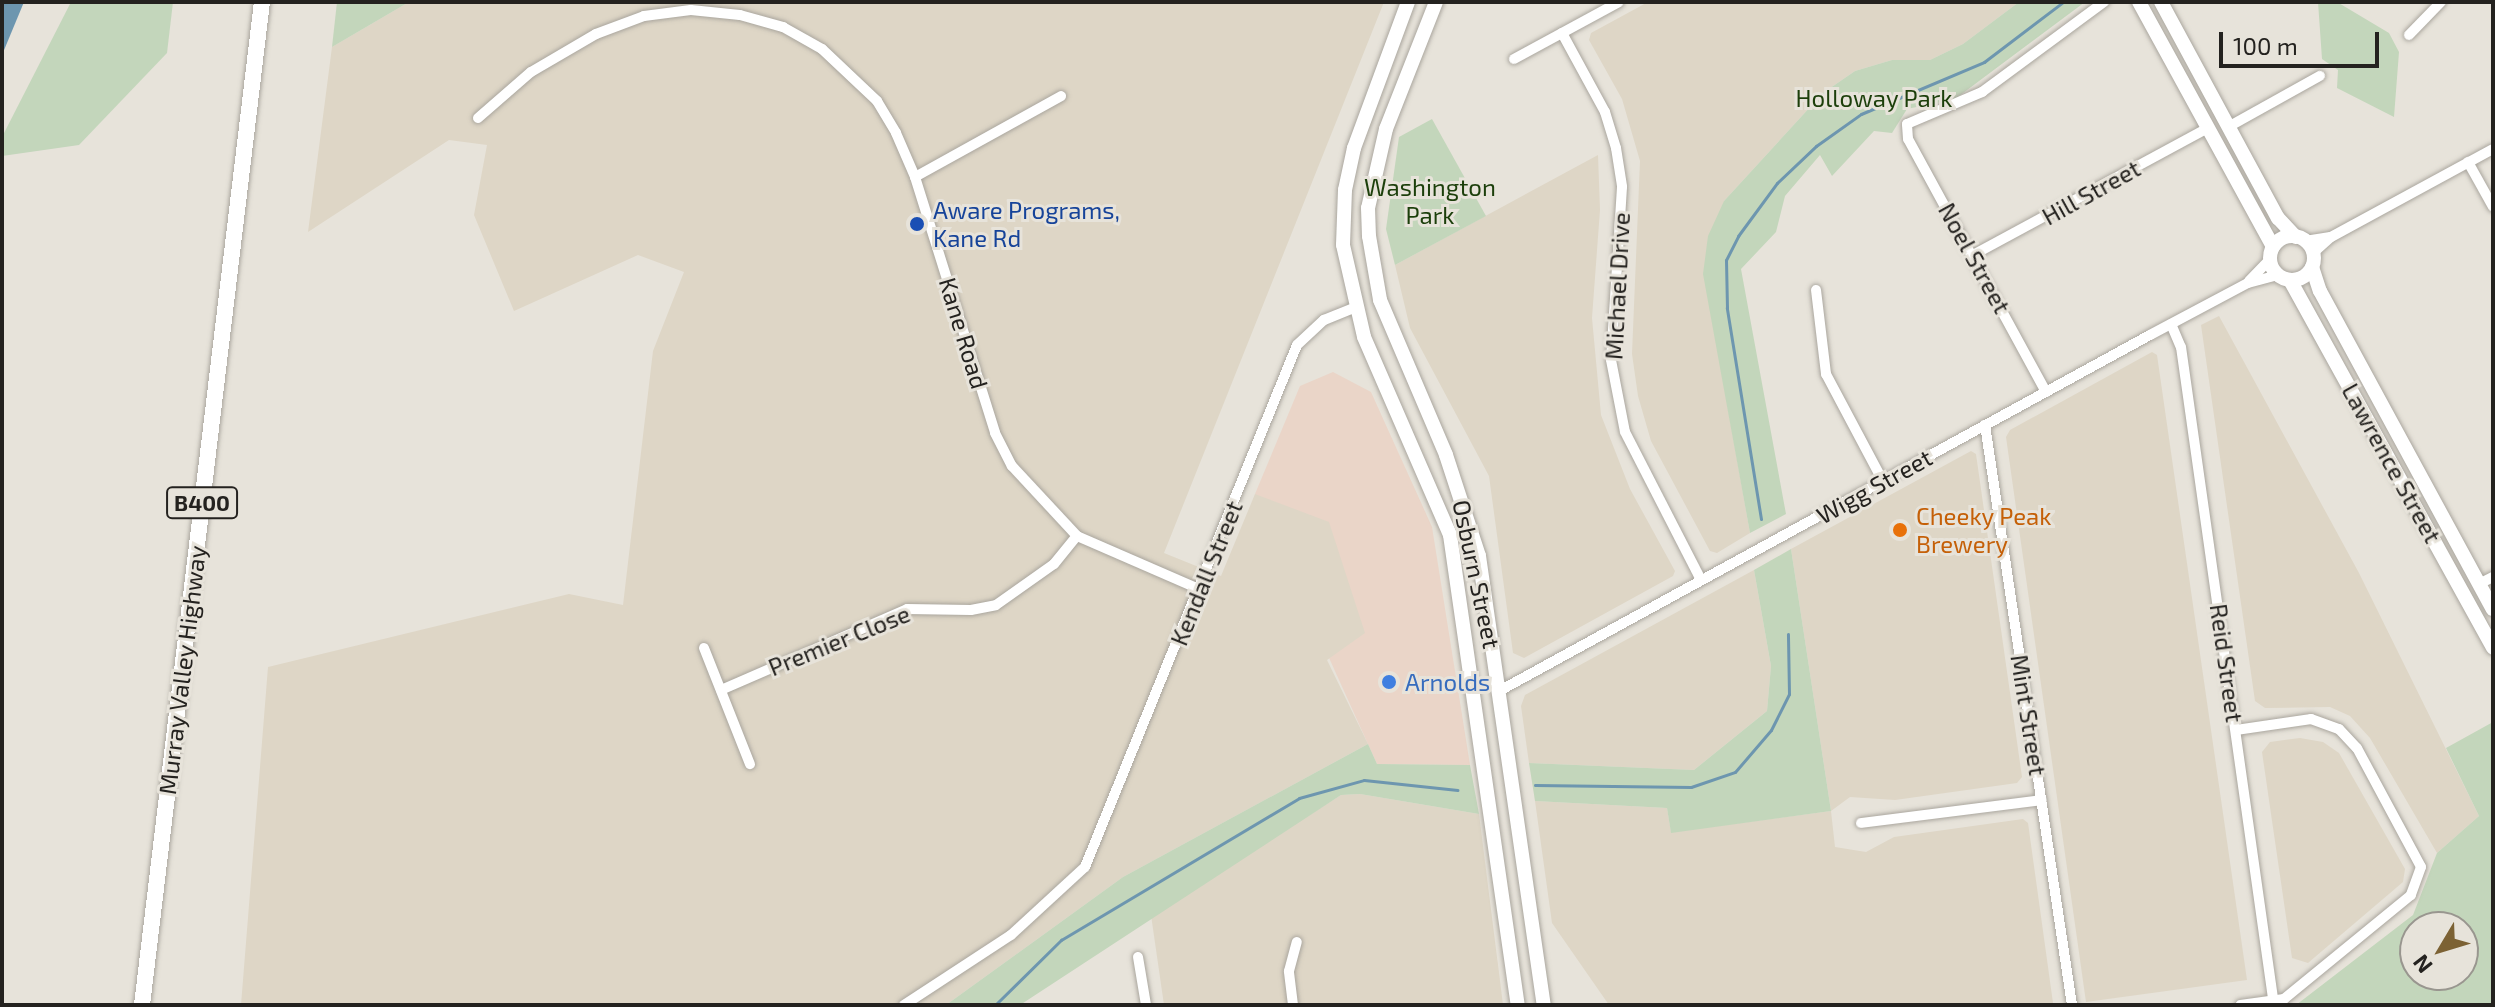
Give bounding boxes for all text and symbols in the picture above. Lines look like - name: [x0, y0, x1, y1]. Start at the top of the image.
- scale bar: [2223, 16, 2383, 66]
- text: 100 m: [2233, 31, 2298, 60]
- park label: Holloway Park: [1795, 84, 1953, 112]
- street label: Hill Street: [2037, 153, 2145, 231]
- park label: Washington Park: [1364, 173, 1496, 229]
- place label: Aware Programs, Kane Rd: [933, 196, 1120, 252]
- street label: Noel Street: [1933, 197, 2017, 319]
- street label: Michael Drive: [1599, 211, 1635, 361]
- marker: Aware Programs, Kane Rd: [908, 215, 926, 233]
- street label: Kane Road: [933, 274, 995, 392]
- street label: Lawrence Street: [2336, 378, 2448, 548]
- street label: Wigg Street: [1811, 442, 1937, 530]
- road number: B400: [166, 485, 238, 521]
- street label: Kendall Street: [1164, 496, 1248, 650]
- street label: Osburn Street: [1447, 497, 1507, 651]
- place label: Cheeky Peak Brewery: [1916, 502, 2052, 558]
- marker: Cheeky Peak Brewery: [1891, 521, 1909, 539]
- street label: Murray Valley Highway: [152, 543, 212, 797]
- street label: Premier Close: [764, 598, 914, 682]
- street label: Reid Street: [2204, 602, 2250, 724]
- street label: Mint Street: [2005, 652, 2053, 778]
- place label: Arnolds: [1405, 668, 1490, 696]
- marker: Arnolds: [1380, 673, 1398, 691]
- north arrow: [2399, 911, 2479, 991]
- text: N: [2407, 950, 2437, 979]

